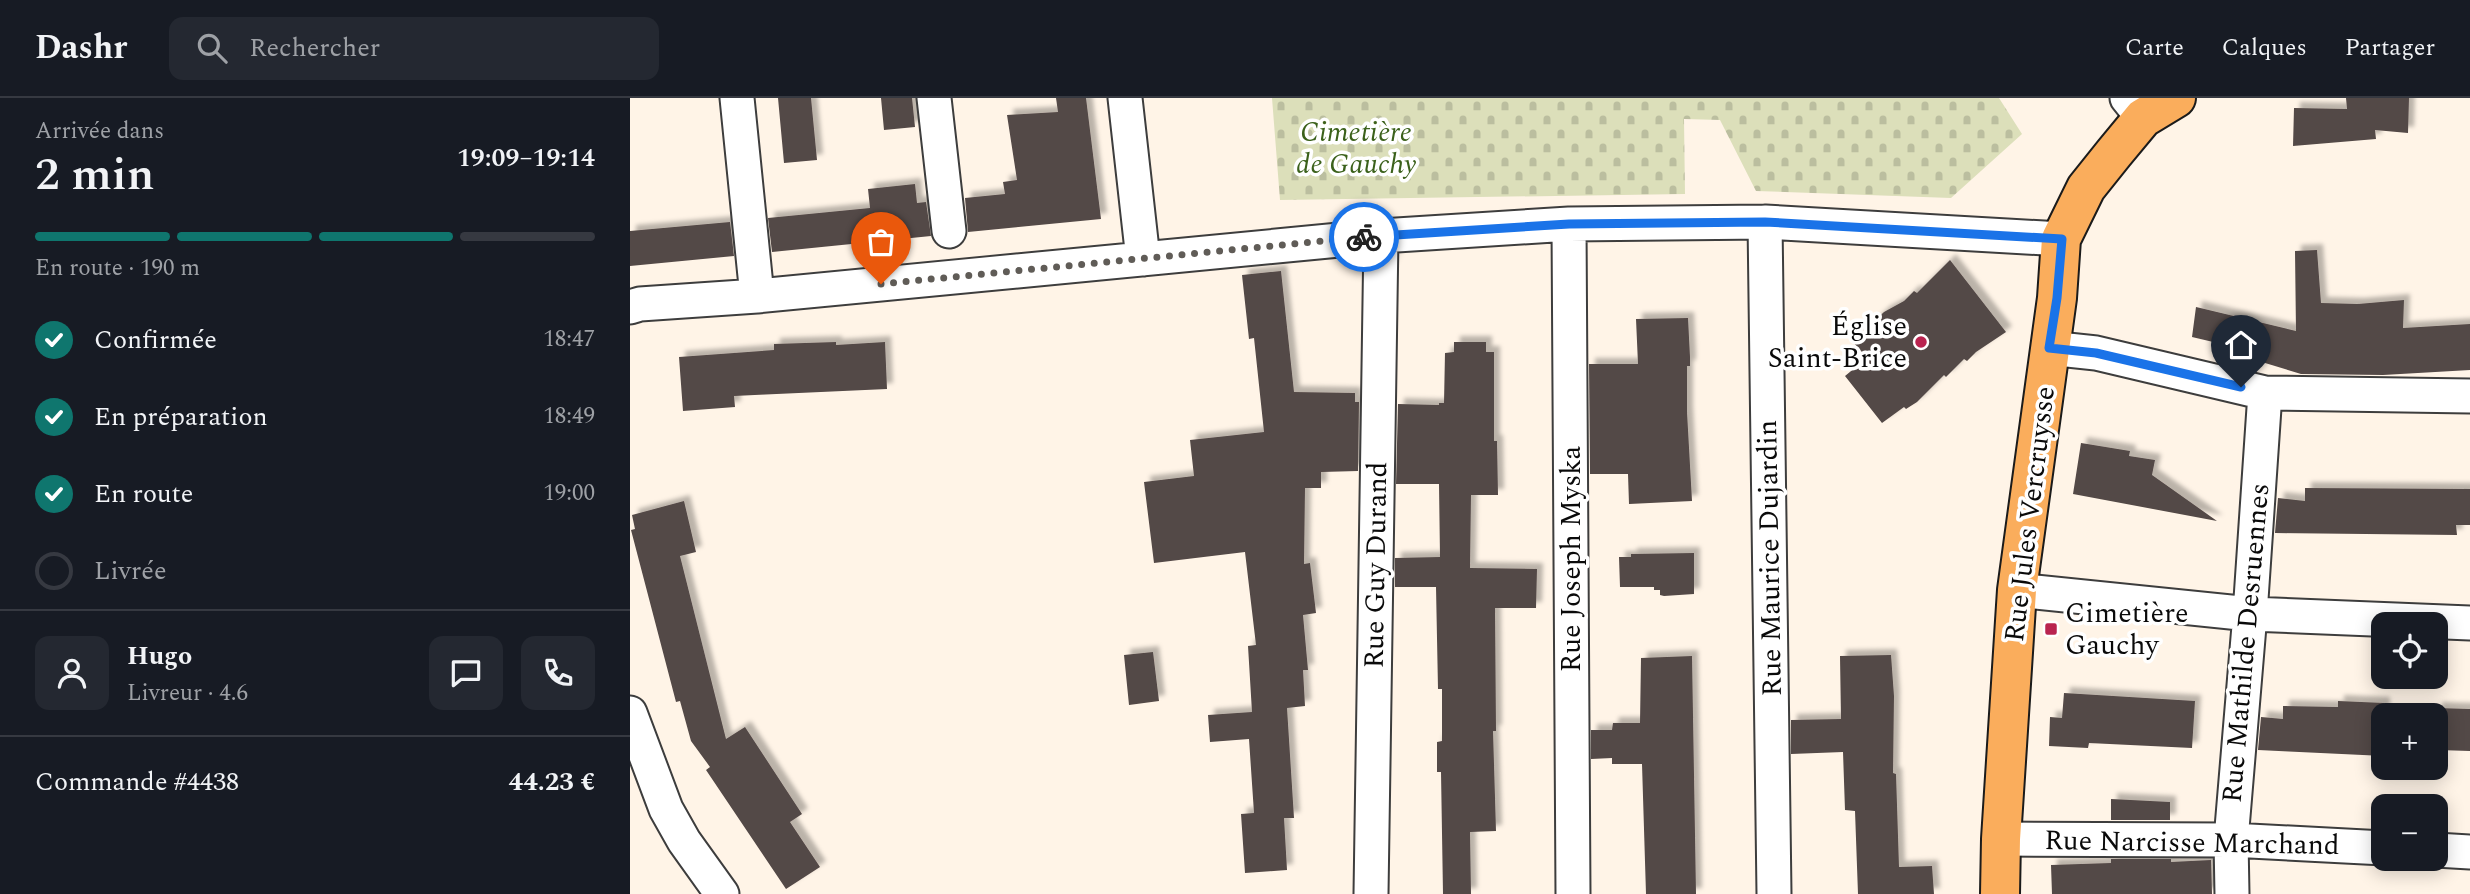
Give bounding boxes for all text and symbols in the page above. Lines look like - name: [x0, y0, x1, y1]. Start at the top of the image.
- search box: [169, 17, 659, 80]
- text: Dashr: [35, 23, 127, 73]
- text: Rechercher: [249, 28, 380, 68]
- icon: search: [193, 29, 231, 67]
- text: Carte: [2125, 30, 2184, 66]
- text: Calques: [2222, 30, 2307, 66]
- text: Partager: [2345, 30, 2435, 66]
- park label: Cimetière de Gauchy: [1296, 111, 1417, 186]
- text: Arrivée dans: [35, 114, 164, 149]
- text: 19:09–19:14: [457, 138, 595, 178]
- text: 2 min: [35, 140, 154, 210]
- courier: [1329, 202, 1399, 272]
- pin: [851, 212, 911, 284]
- icon: bike: [1345, 218, 1383, 256]
- icon: bag: [862, 223, 900, 261]
- text: En route · 190 m: [35, 251, 200, 286]
- place label: Église Saint-Brice: [1768, 305, 1907, 380]
- pin: [2211, 315, 2271, 387]
- text: Confirmée: [94, 320, 217, 360]
- icon: check: [35, 321, 73, 359]
- text: 18:47: [543, 322, 595, 357]
- icon: home: [2222, 326, 2260, 364]
- marker: Église Saint-Brice: [1913, 334, 1929, 350]
- street label: Rue Jules Vercruysse: [1993, 384, 2067, 644]
- text: En préparation: [94, 397, 268, 437]
- icon: check: [35, 398, 73, 436]
- text: 18:49: [543, 399, 595, 434]
- street label: Rue Maurice Dujardin: [1746, 419, 1794, 697]
- street label: Rue Joseph Myska: [1550, 446, 1593, 672]
- street label: Rue Guy Durand: [1353, 461, 1399, 669]
- text: En route: [94, 474, 193, 514]
- icon: check: [35, 475, 73, 513]
- text: 19:00: [543, 476, 595, 511]
- street label: Rue Mathilde Desruennes: [2211, 481, 2281, 805]
- text: Livrée: [94, 551, 167, 591]
- place label: Cimetière Gauchy: [2065, 592, 2189, 667]
- map controls: [2371, 612, 2448, 871]
- button: locate: [2371, 612, 2448, 689]
- marker: Cimetière Gauchy: [2043, 621, 2059, 637]
- button: person: [35, 636, 109, 710]
- text: Hugo: [127, 636, 192, 676]
- button: chat: [429, 636, 503, 710]
- button: phone: [521, 636, 595, 710]
- text: Livreur · 4.6: [127, 676, 248, 711]
- button: +: [2371, 703, 2448, 780]
- text: Commande #4438: [35, 762, 239, 802]
- text: 44.23 €: [509, 762, 595, 802]
- button: −: [2371, 794, 2448, 871]
- street label: Rue Narcisse Marchand: [2044, 819, 2340, 867]

